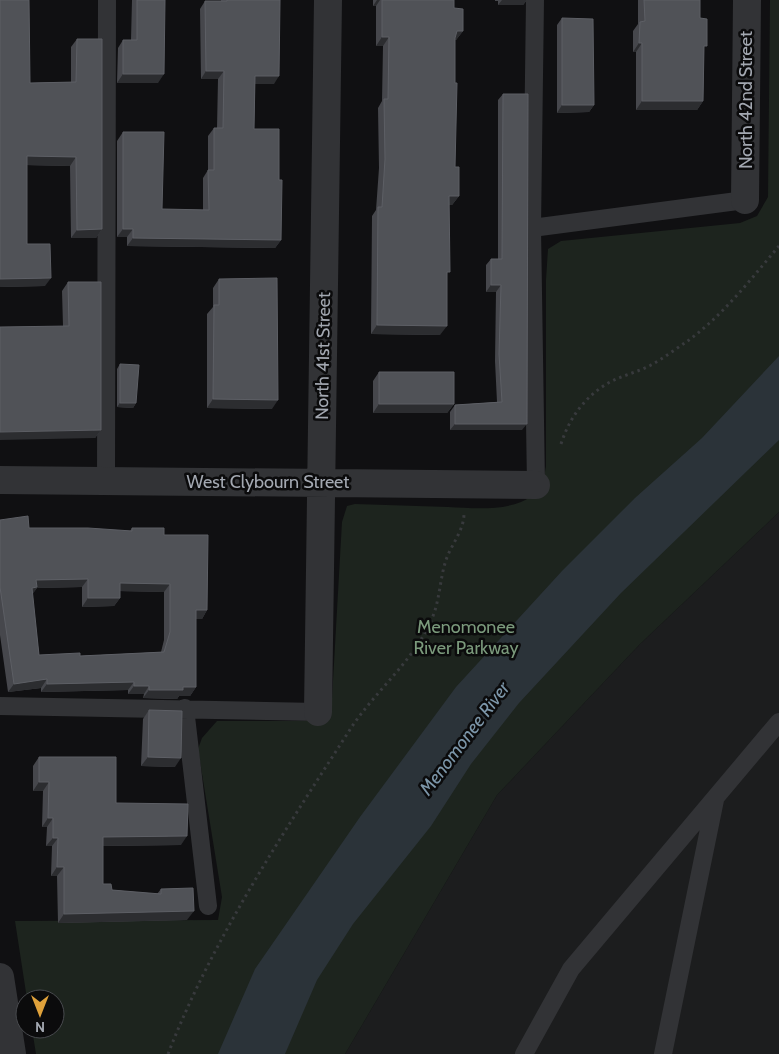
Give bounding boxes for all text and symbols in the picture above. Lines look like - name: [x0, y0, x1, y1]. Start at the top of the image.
- street label: North 42nd Street: [735, 31, 757, 169]
- street label: North 41st Street: [311, 292, 335, 420]
- street label: West Clybourn Street: [187, 471, 349, 493]
- park label: Menomonee River Parkway: [414, 616, 518, 659]
- water label: Menomonee River: [414, 676, 515, 800]
- north arrow: [15, 989, 65, 1039]
- text: N: [35, 1018, 45, 1036]

